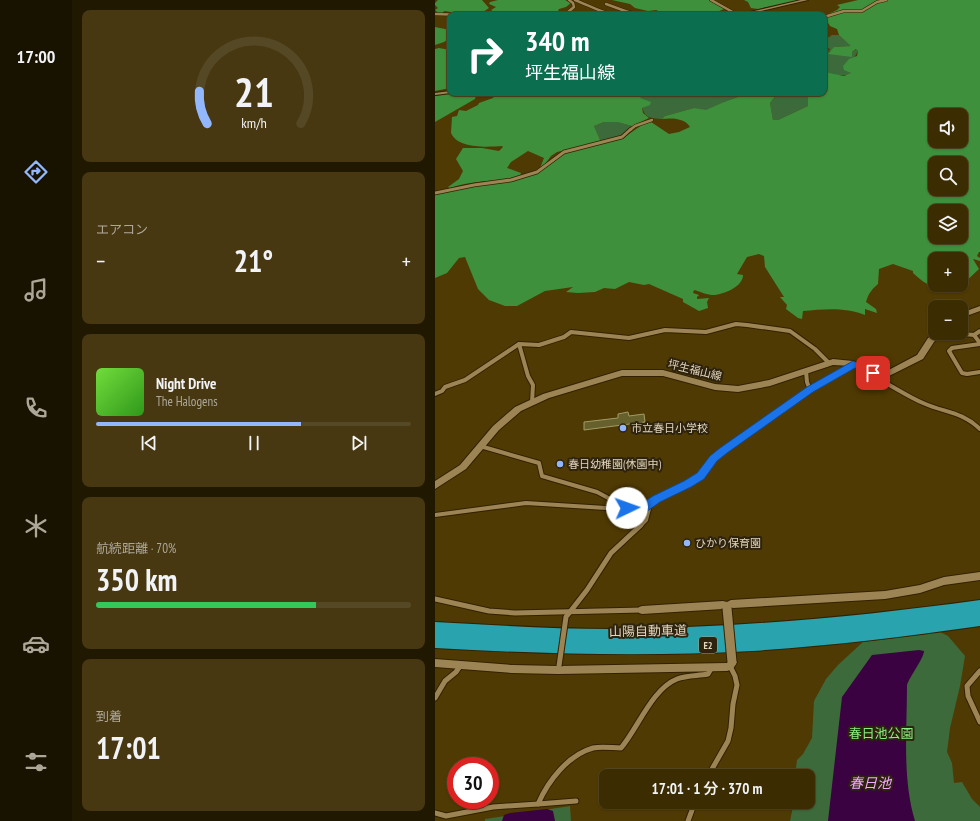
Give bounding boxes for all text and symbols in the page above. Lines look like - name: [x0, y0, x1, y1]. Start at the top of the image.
- text: 340 m: [525, 22, 589, 59]
- icon: right: [459, 28, 511, 80]
- text: 17:00: [17, 45, 55, 68]
- text: 坪生福山線: [525, 61, 615, 84]
- text: 21: [234, 65, 273, 118]
- map controls: [928, 108, 968, 340]
- button: sound: [928, 108, 968, 148]
- text: km/h: [241, 113, 266, 132]
- button: search: [928, 156, 968, 196]
- icon: directions: [22, 158, 50, 186]
- button: layers: [928, 204, 968, 244]
- text: エアコン: [96, 221, 148, 238]
- text: 21°: [234, 241, 273, 280]
- text: −: [96, 247, 105, 275]
- text: +: [402, 247, 411, 275]
- button: +: [928, 252, 968, 292]
- icon: music: [22, 276, 50, 304]
- button: −: [928, 300, 968, 340]
- pin: [856, 356, 890, 390]
- street label: 坪生福山線: [667, 357, 723, 383]
- icon: arrive: [862, 362, 884, 384]
- text: Night Drive: [156, 374, 216, 393]
- text: The Halogens: [156, 393, 218, 410]
- icon: phone: [22, 394, 50, 422]
- place label: 市立春日小学校: [631, 421, 708, 435]
- marker: 市立春日小学校: [618, 423, 628, 433]
- icon: previous: [138, 432, 160, 454]
- icon: pause: [243, 432, 265, 454]
- icon: next: [348, 432, 370, 454]
- place label: 春日幼稚園(休園中): [568, 457, 662, 471]
- marker: 春日幼稚園(休園中): [555, 459, 565, 469]
- position arrow: [606, 487, 648, 529]
- icon: climate: [22, 512, 50, 540]
- place label: ひかり保育園: [695, 536, 761, 550]
- marker: ひかり保育園: [682, 538, 692, 548]
- text: 航続距離 · 70%: [96, 540, 176, 557]
- text: 350 km: [96, 560, 177, 599]
- street label: 山陽自動車道: [609, 622, 687, 640]
- icon: car: [22, 630, 50, 658]
- road number: E2: [699, 637, 717, 653]
- text: 到着: [96, 708, 122, 725]
- park label: 春日池公園: [848, 725, 914, 742]
- text: 17:01: [96, 728, 161, 767]
- icon: filters: [22, 748, 50, 776]
- speed limit sign: 30: [447, 757, 499, 809]
- water label: 春日池: [849, 774, 893, 792]
- text: 17:01 · 1 分 · 370 m: [652, 779, 762, 798]

